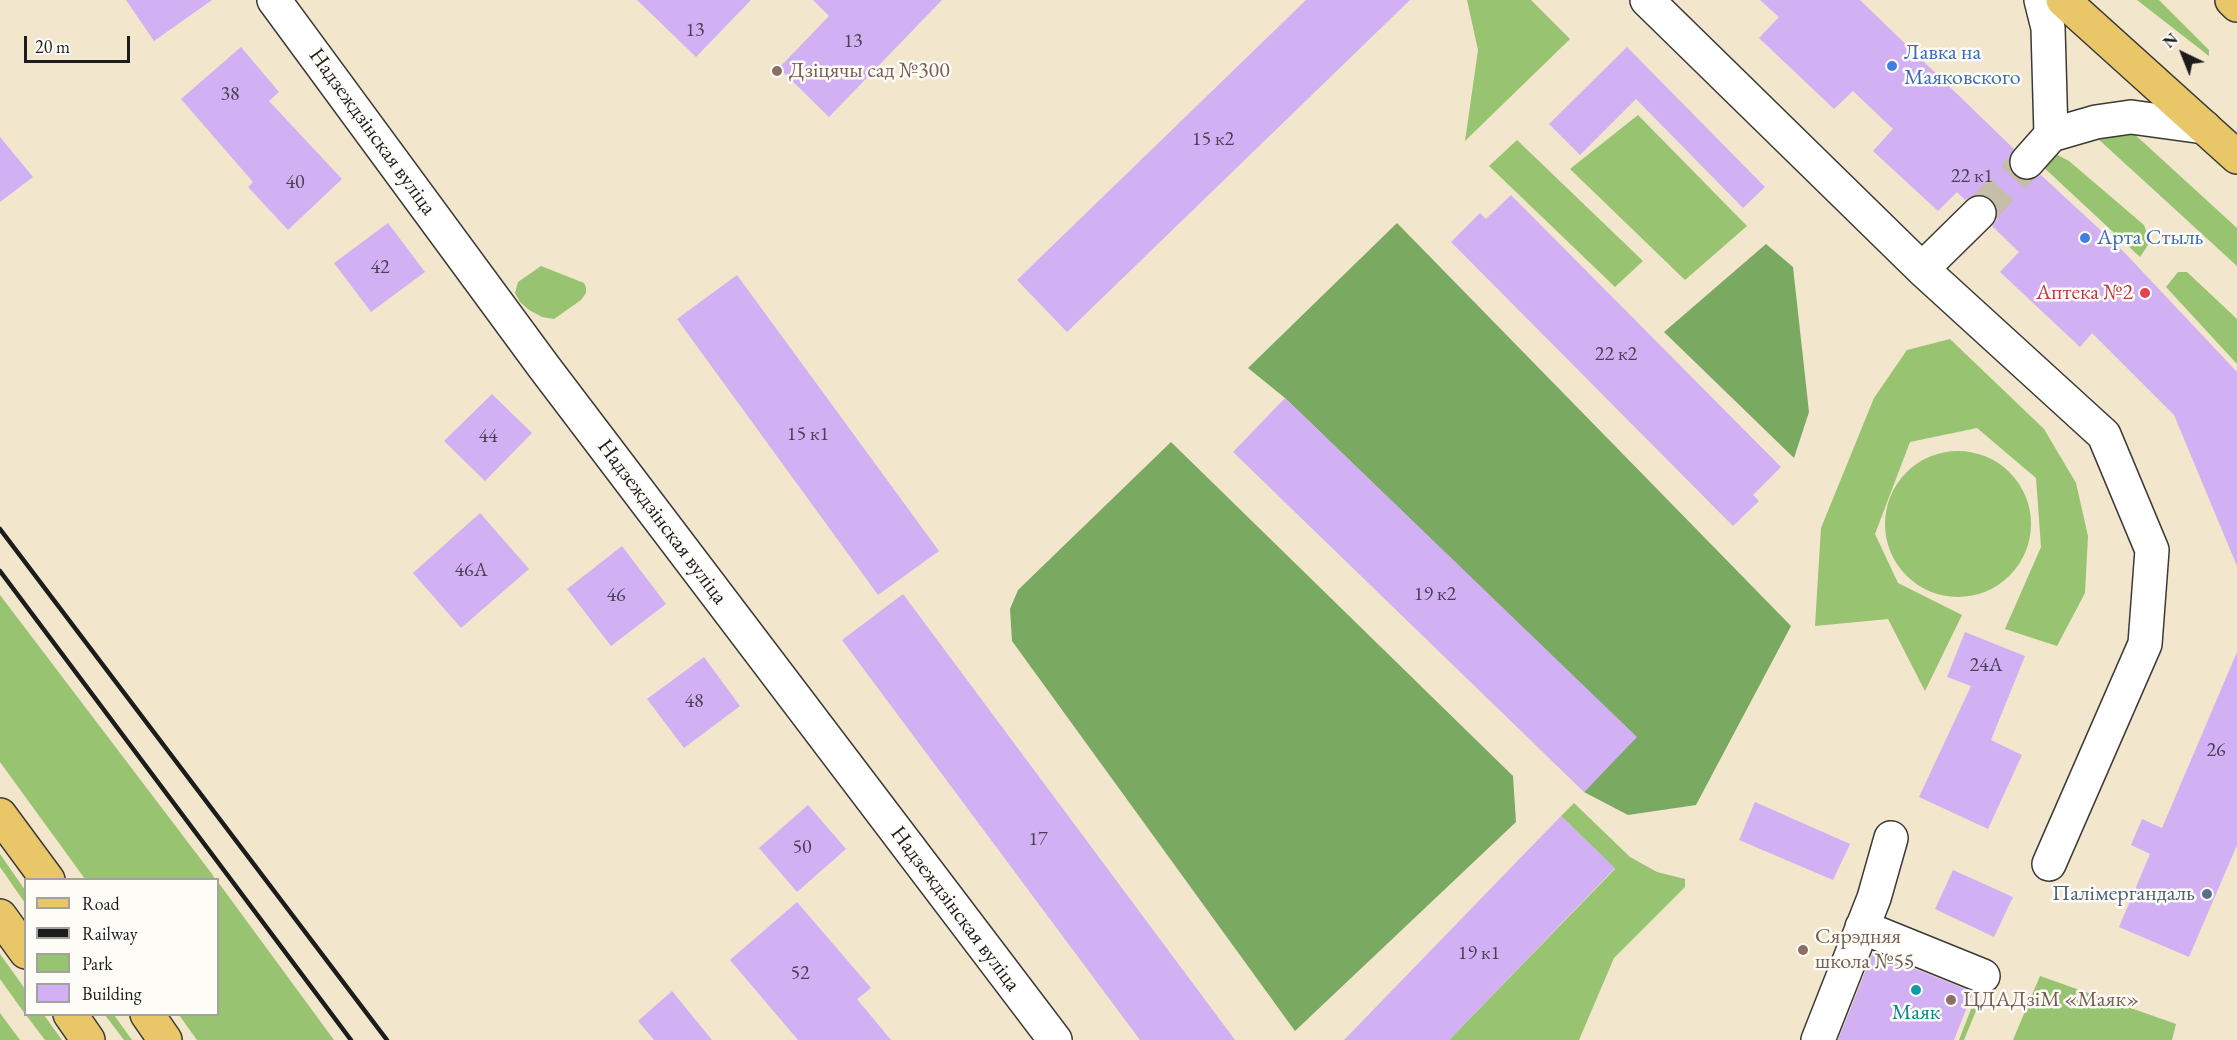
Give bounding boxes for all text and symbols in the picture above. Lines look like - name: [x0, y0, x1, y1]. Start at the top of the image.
- house number: 13: [685, 19, 705, 43]
- scale bar: [27, 24, 134, 62]
- north arrow: [2153, 24, 2213, 84]
- text: N: [2158, 28, 2182, 53]
- house number: 13: [843, 30, 863, 54]
- text: 20 m: [35, 35, 70, 58]
- place label: Лавка на Маяковского: [1904, 40, 2021, 92]
- street label: Надзеждзінская вуліца: [303, 43, 441, 221]
- place label: Дзіцячы сад №300: [789, 58, 950, 84]
- marker: Лавка на Маяковского: [1885, 59, 1899, 73]
- marker: Дзіцячы сад №300: [770, 64, 784, 78]
- house number: 38: [220, 83, 240, 107]
- house number: 15 к2: [1192, 128, 1234, 152]
- house number: 22 к1: [1951, 165, 1993, 189]
- house number: 40: [285, 171, 305, 195]
- place label: Арта Стыль: [2097, 225, 2203, 251]
- marker: Арта Стыль: [2078, 231, 2092, 245]
- house number: 42: [370, 256, 390, 280]
- place label: Аптека №2: [2036, 280, 2133, 306]
- marker: Аптека №2: [2138, 286, 2152, 300]
- house number: 22 к2: [1595, 343, 1637, 367]
- house number: 15 к1: [787, 423, 829, 447]
- house number: 44: [478, 425, 498, 449]
- street label: Надзеждзінская вуліца: [591, 434, 733, 610]
- house number: 46А: [454, 559, 488, 583]
- house number: 19 к2: [1414, 583, 1456, 607]
- house number: 46: [606, 584, 626, 608]
- house number: 24А: [1969, 654, 2003, 678]
- house number: 48: [684, 690, 704, 714]
- house number: 26: [2206, 739, 2226, 763]
- street label: Надзеждзінская вуліца: [884, 821, 1026, 997]
- house number: 17: [1028, 828, 1048, 852]
- house number: 50: [792, 836, 812, 860]
- legend: [24, 878, 219, 1016]
- place label: Палімергандаль: [2052, 881, 2195, 907]
- marker: Палімергандаль: [2200, 887, 2214, 901]
- text: Road: [82, 892, 120, 915]
- text: Railway: [82, 922, 138, 945]
- place label: Сярэдняя школа №55: [1815, 924, 1915, 975]
- house number: 19 к1: [1458, 942, 1500, 966]
- marker: Сярэдняя школа №55: [1796, 943, 1810, 957]
- text: Park: [82, 952, 113, 975]
- house number: 52: [790, 962, 810, 986]
- text: Building: [82, 982, 142, 1005]
- marker: Маяк: [1909, 983, 1923, 997]
- place label: ЦДАДзіМ «Маяк»: [1963, 987, 2139, 1013]
- marker: ЦДАДзіМ «Маяк»: [1944, 993, 1958, 1007]
- place label: Маяк: [1892, 1000, 1940, 1026]

